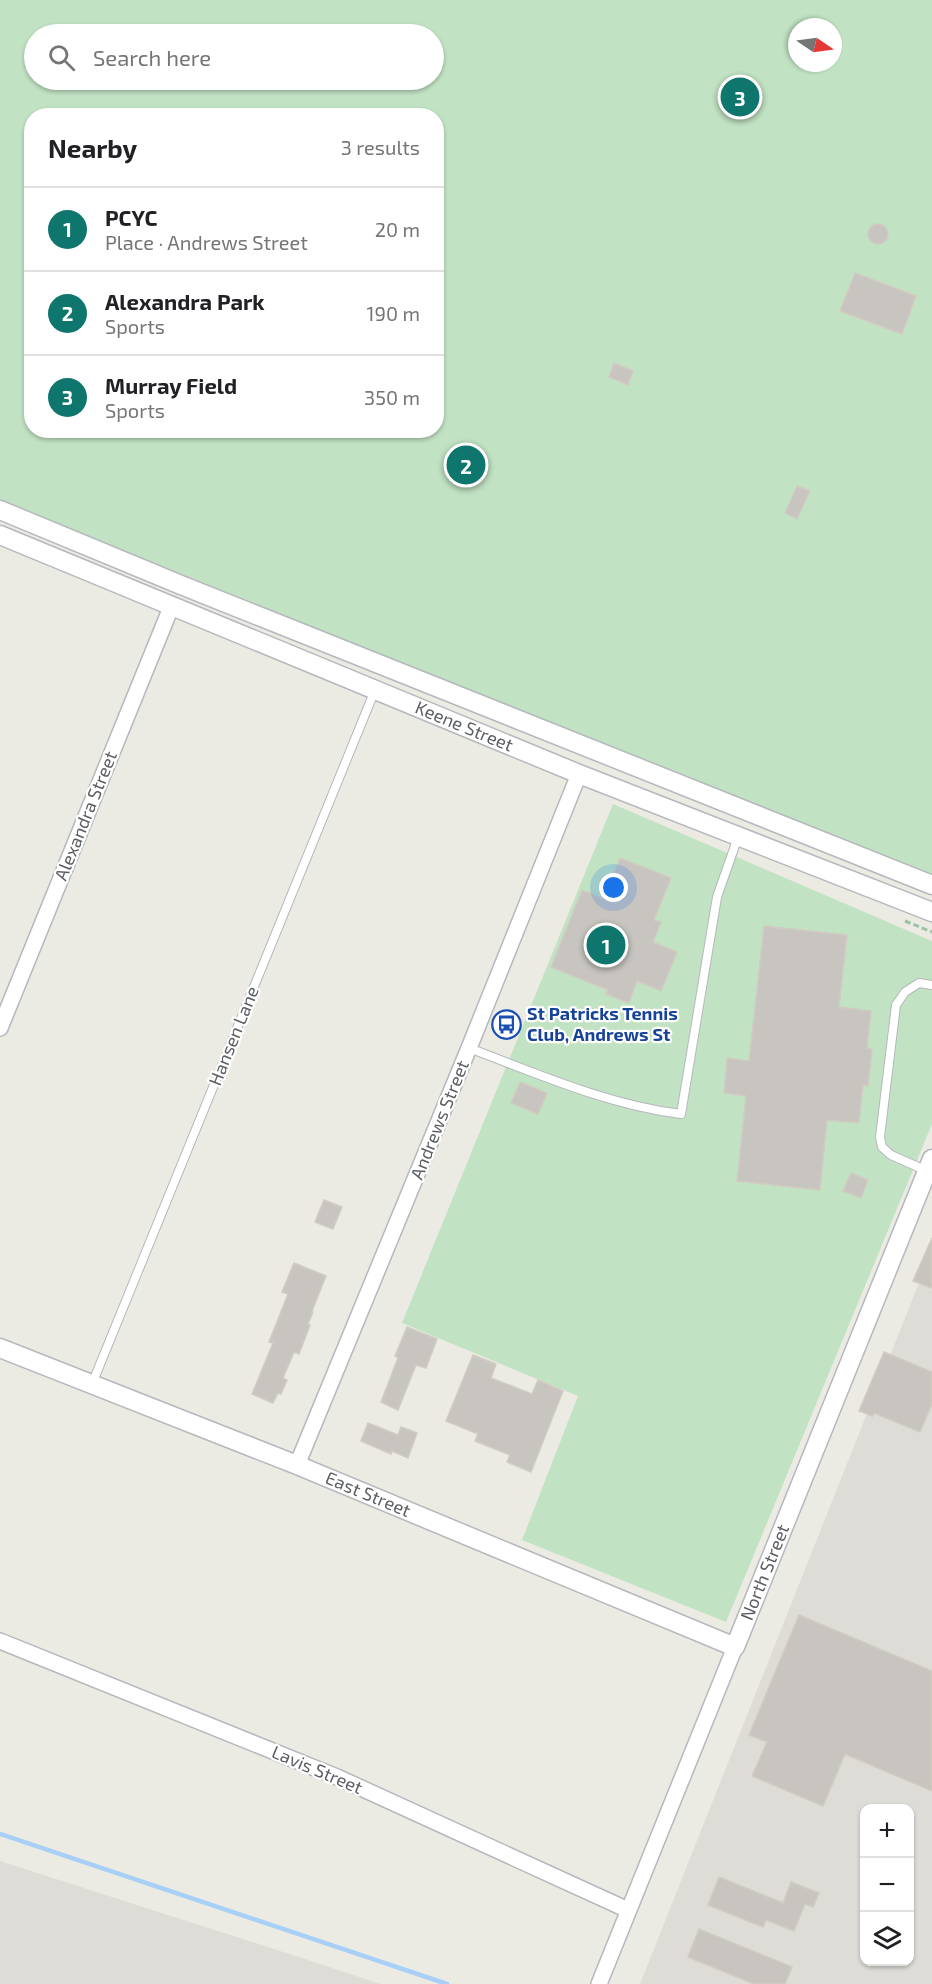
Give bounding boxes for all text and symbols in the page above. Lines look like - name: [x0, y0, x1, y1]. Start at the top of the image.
- north arrow: [788, 18, 842, 72]
- search box: [24, 24, 444, 90]
- icon: search: [45, 41, 78, 74]
- text: Search here: [93, 44, 211, 70]
- pin: 3: [720, 74, 760, 120]
- text: Nearby: [48, 132, 137, 163]
- text: 3 results: [341, 135, 420, 159]
- text: PCYC: [105, 204, 157, 230]
- text: 1: [63, 217, 72, 241]
- text: 20 m: [375, 217, 420, 241]
- text: Place · Andrews Street: [105, 230, 308, 254]
- text: Alexandra Park: [105, 288, 265, 314]
- text: 2: [62, 301, 73, 325]
- text: 190 m: [367, 301, 420, 325]
- text: Sports: [105, 314, 165, 338]
- text: Murray Field: [105, 372, 237, 398]
- text: 3: [62, 385, 73, 409]
- text: 350 m: [364, 385, 420, 409]
- text: Sports: [105, 398, 165, 422]
- pin: 2: [446, 442, 486, 488]
- street label: Keene Street: [412, 696, 517, 756]
- street label: Alexandra Street: [49, 748, 121, 883]
- your location: [599, 873, 628, 902]
- pin: 1: [586, 922, 626, 968]
- street label: Hansen Lane: [203, 983, 263, 1088]
- place label: St Patricks Tennis Club, Andrews St: [527, 1002, 678, 1045]
- bus stop icon: St Patricks Tennis Club, Andrews St: [490, 1008, 522, 1040]
- street label: Andrews Street: [405, 1057, 473, 1182]
- street label: East Street: [322, 1466, 414, 1521]
- street label: North Street: [735, 1521, 793, 1623]
- street label: Lavis Street: [269, 1740, 366, 1798]
- map controls: [860, 1804, 914, 1966]
- button: +: [860, 1804, 914, 1858]
- button: −: [860, 1858, 914, 1912]
- button: layers: [860, 1912, 914, 1966]

